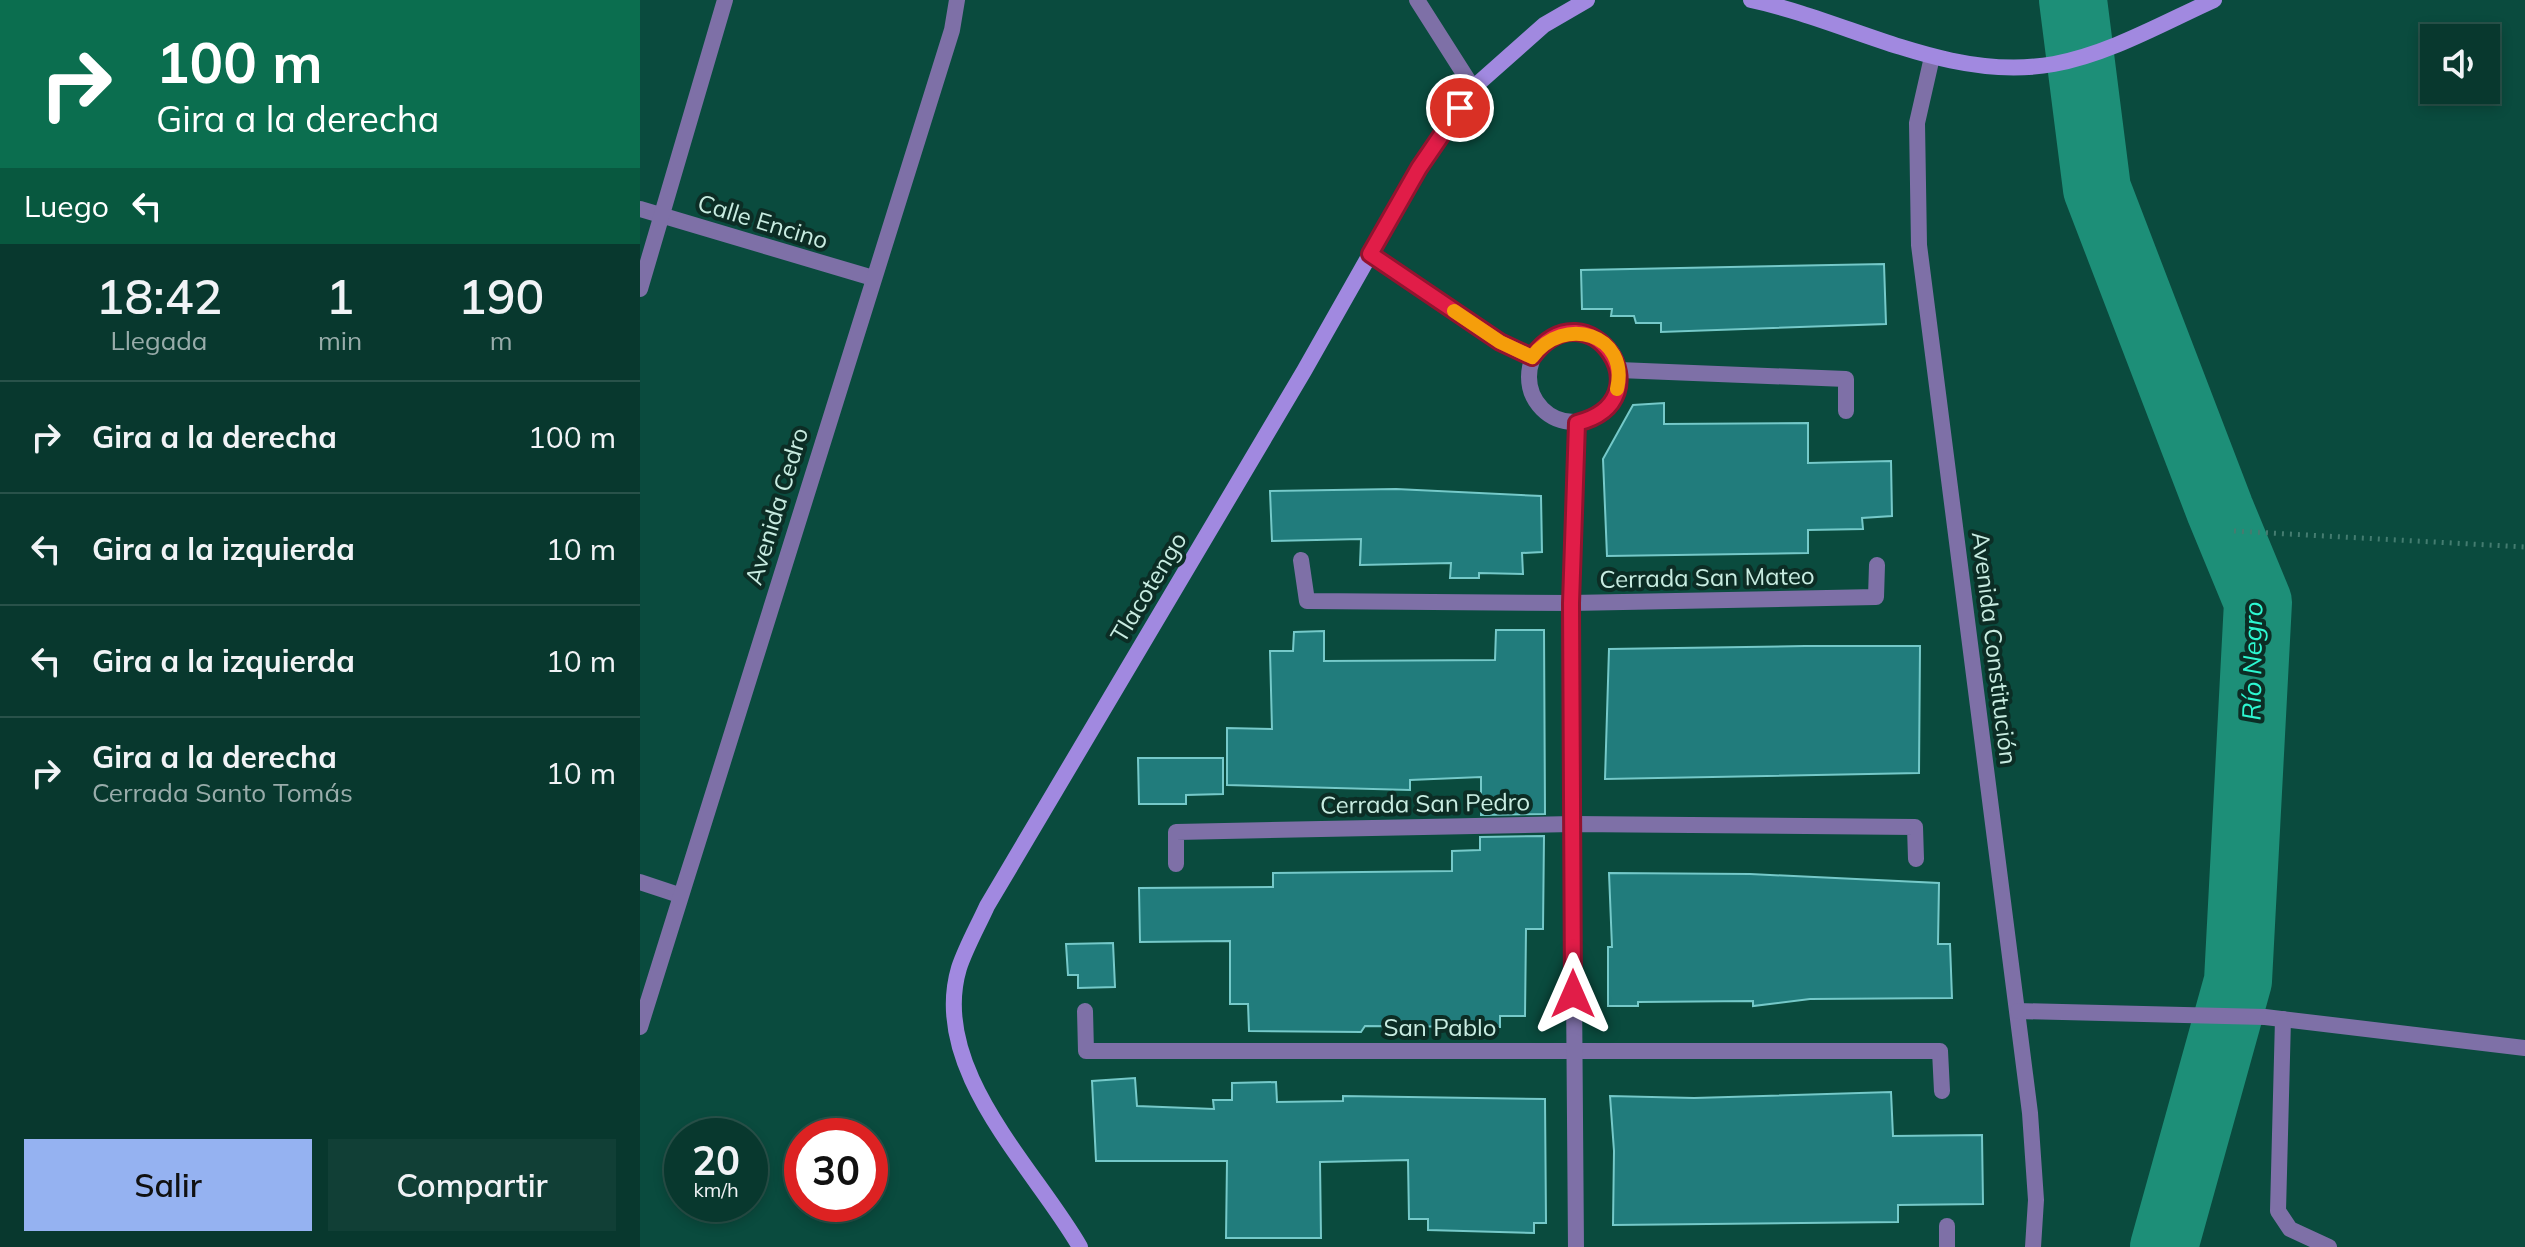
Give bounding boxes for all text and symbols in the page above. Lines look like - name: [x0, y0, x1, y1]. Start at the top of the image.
- map controls: [2420, 24, 2500, 104]
- button: sound: [2420, 24, 2500, 104]
- text: 100 m: [156, 27, 323, 97]
- icon: right: [24, 32, 128, 136]
- pin: [1426, 74, 1494, 142]
- icon: arrive: [1438, 86, 1482, 130]
- text: Gira a la derecha: [156, 96, 439, 141]
- icon: left: [125, 184, 169, 228]
- text: Luego: [24, 187, 109, 225]
- street label: Calle Encino: [694, 187, 832, 255]
- text: 18:42: [96, 266, 222, 326]
- text: 1: [326, 266, 354, 326]
- text: 190: [458, 266, 544, 326]
- text: Llegada: [110, 324, 207, 357]
- text: min: [318, 324, 362, 357]
- text: m: [490, 324, 513, 357]
- icon: right: [24, 415, 68, 459]
- text: Gira a la derecha: [92, 418, 337, 456]
- text: 100 m: [528, 418, 616, 456]
- street label: Avenida Cedro: [738, 424, 814, 588]
- street label: Tlacotengo: [1103, 526, 1193, 648]
- icon: left: [24, 527, 68, 571]
- text: Gira a la izquierda: [92, 530, 355, 568]
- text: 10 m: [546, 530, 616, 568]
- street label: Avenida Constitución: [1966, 530, 2024, 766]
- street label: Cerrada San Mateo: [1599, 560, 1815, 594]
- water label: Río Negro: [2234, 601, 2270, 721]
- icon: left: [24, 639, 68, 683]
- text: Gira a la izquierda: [92, 642, 355, 680]
- text: 10 m: [546, 642, 616, 680]
- text: Gira a la derecha: [92, 738, 337, 776]
- icon: right: [24, 751, 68, 795]
- text: 10 m: [546, 754, 616, 792]
- text: Cerrada Santo Tomás: [92, 776, 353, 809]
- street label: Cerrada San Pedro: [1320, 786, 1530, 820]
- position arrow: [1531, 952, 1615, 1036]
- street label: San Pablo: [1384, 1012, 1496, 1042]
- speed limit sign: 30: [784, 1118, 888, 1222]
- text: 20: [692, 1135, 740, 1185]
- button: Salir: [24, 1139, 312, 1231]
- button: Compartir: [328, 1139, 616, 1231]
- text: km/h: [693, 1177, 739, 1202]

